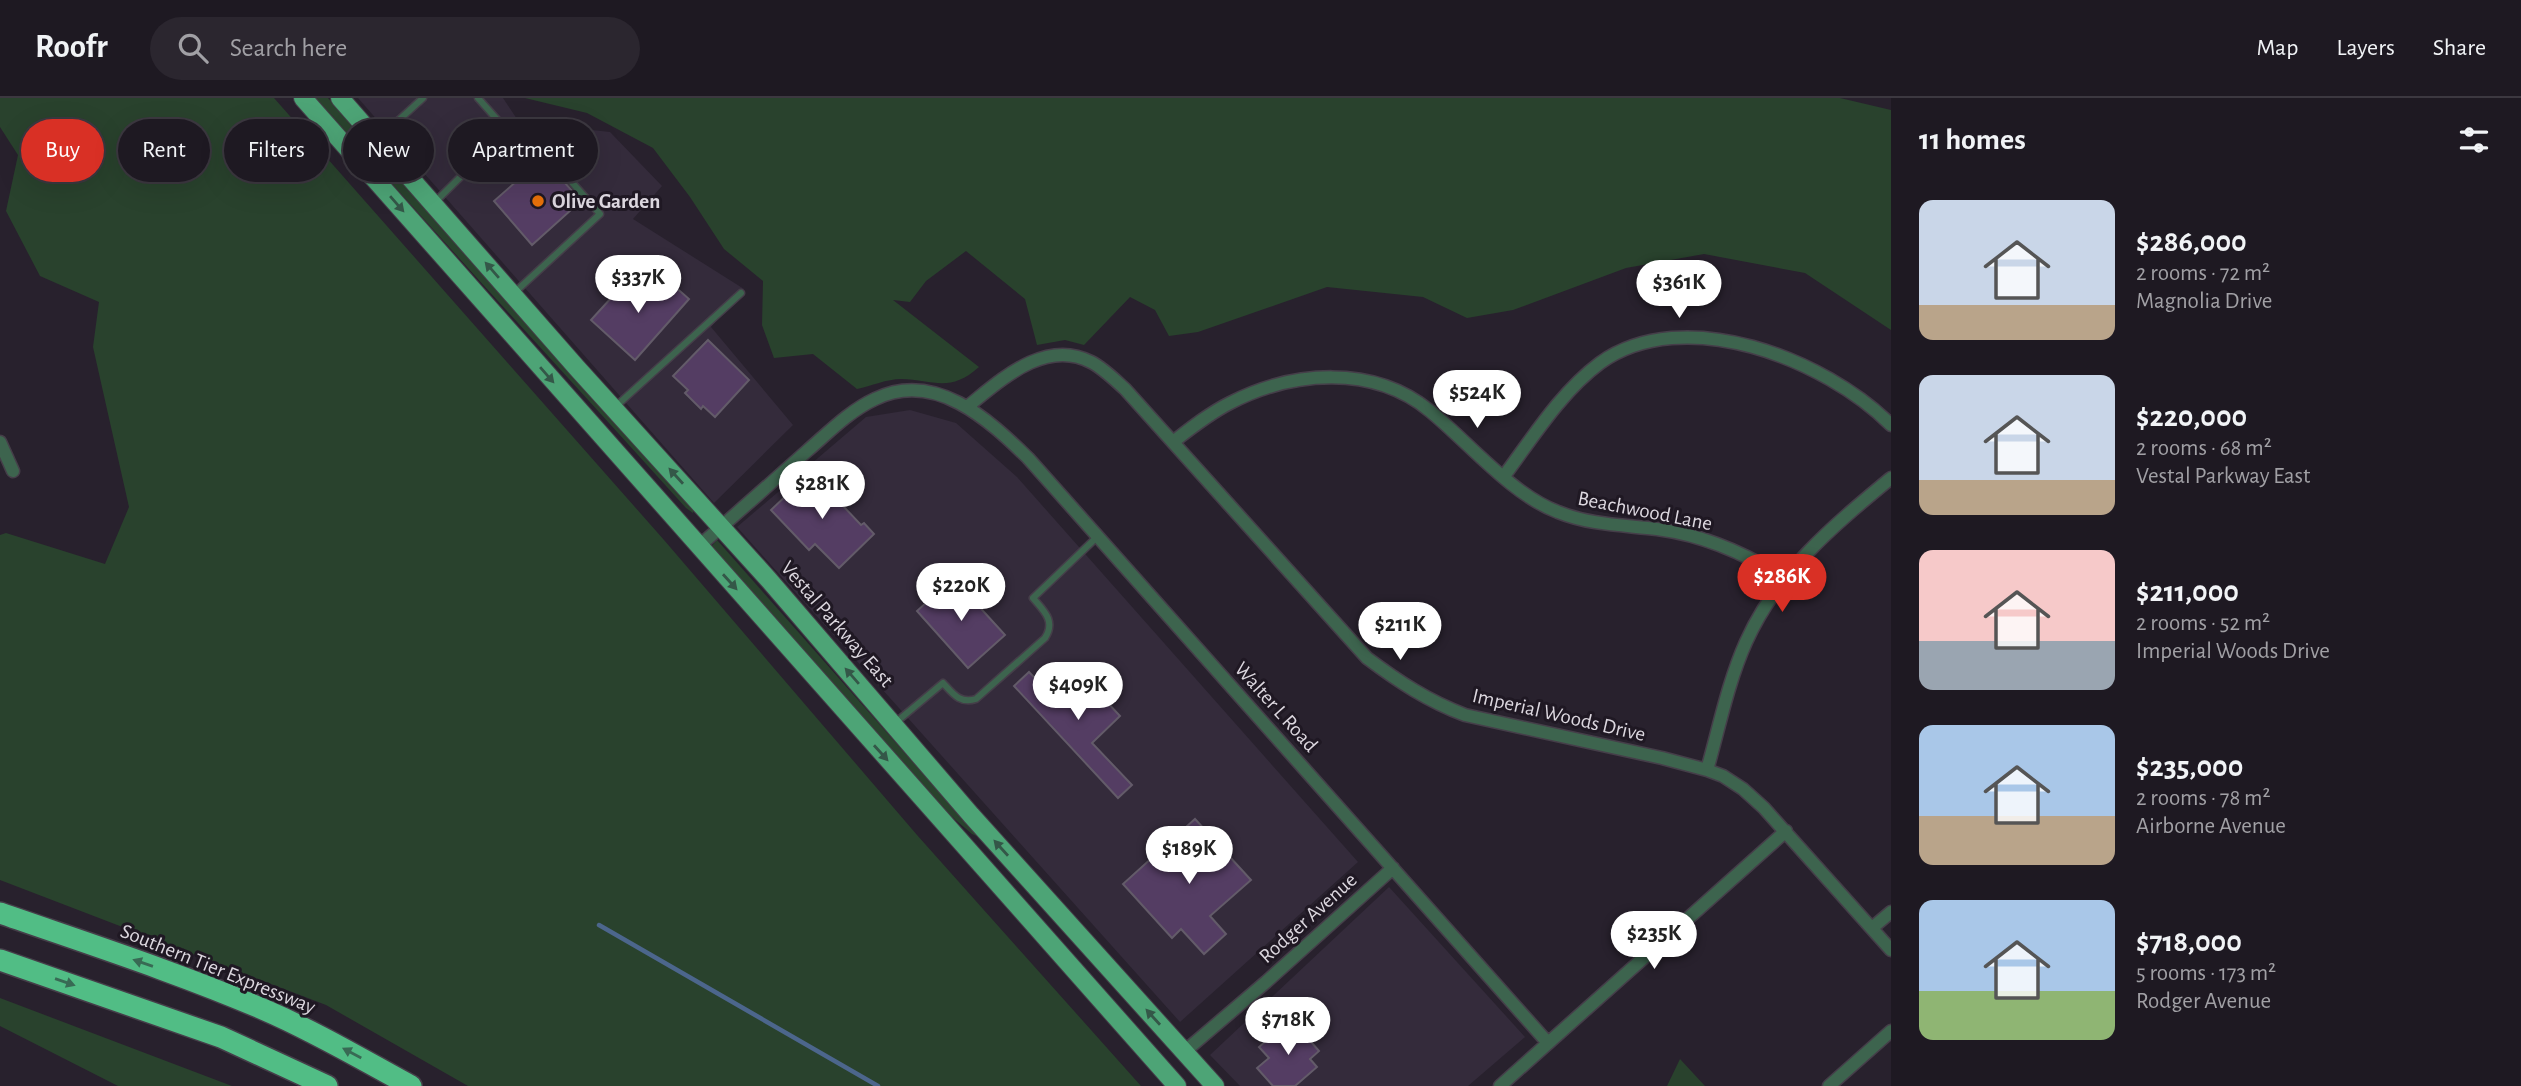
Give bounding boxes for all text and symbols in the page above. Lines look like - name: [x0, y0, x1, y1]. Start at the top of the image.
- search box: [150, 17, 640, 80]
- icon: search: [174, 29, 212, 67]
- text: Roofr: [35, 31, 108, 64]
- text: Search here: [230, 35, 347, 61]
- text: Map: [2256, 36, 2298, 60]
- text: Layers: [2336, 36, 2395, 60]
- text: Share: [2433, 36, 2486, 60]
- chip: Buy: [21, 119, 104, 182]
- chip: Rent: [118, 119, 210, 182]
- chip: Filters: [224, 119, 329, 182]
- chip: New: [343, 119, 434, 182]
- chip: Apartment: [448, 119, 598, 182]
- icon: filters: [2455, 121, 2493, 159]
- text: 11 homes: [1919, 125, 2026, 155]
- place label: Olive Garden: [552, 191, 660, 212]
- marker: Olive Garden: [530, 193, 546, 209]
- one-way arrow: [389, 195, 405, 213]
- text: $286,000: [2136, 227, 2247, 257]
- icon: home: [1975, 228, 2059, 312]
- pin: $337K: [589, 256, 687, 315]
- pin: $361K: [1630, 260, 1728, 320]
- one-way arrow: [484, 262, 500, 279]
- text: 2 rooms · 72 m²: [2136, 262, 2270, 285]
- text: $337K: [611, 266, 665, 289]
- text: $361K: [1652, 271, 1706, 294]
- text: Magnolia Drive: [2136, 290, 2272, 313]
- one-way arrow: [539, 366, 555, 384]
- pin: $524K: [1428, 370, 1526, 430]
- text: $524K: [1449, 381, 1505, 404]
- text: $220,000: [2136, 402, 2247, 432]
- icon: home: [1975, 403, 2059, 487]
- text: 2 rooms · 68 m²: [2136, 437, 2272, 460]
- pin: $281K: [773, 462, 871, 521]
- text: Vestal Parkway East: [2136, 465, 2310, 488]
- one-way arrow: [668, 468, 684, 485]
- text: $281K: [795, 472, 849, 495]
- street label: Beachwood Lane: [1576, 488, 1714, 534]
- pin: $286K: [1733, 554, 1831, 614]
- street label: Vestal Parkway East: [777, 557, 897, 691]
- pin: $220K: [912, 564, 1010, 623]
- text: $286K: [1753, 565, 1811, 588]
- one-way arrow: [722, 574, 737, 591]
- text: $220K: [932, 574, 990, 597]
- text: $211,000: [2136, 577, 2239, 607]
- icon: home: [1975, 578, 2059, 662]
- pin: $211K: [1351, 602, 1449, 662]
- text: 2 rooms · 52 m²: [2136, 612, 2270, 635]
- text: $211K: [1374, 613, 1426, 636]
- text: Imperial Woods Drive: [2136, 640, 2330, 663]
- street label: Walter L Road: [1230, 658, 1322, 756]
- pin: $409K: [1029, 662, 1127, 722]
- one-way arrow: [844, 667, 860, 685]
- text: $409K: [1049, 673, 1107, 696]
- street label: Imperial Woods Drive: [1470, 685, 1648, 745]
- one-way arrow: [873, 744, 888, 761]
- text: $235,000: [2136, 752, 2243, 782]
- icon: home: [1975, 753, 2059, 837]
- text: 2 rooms · 78 m²: [2136, 787, 2271, 810]
- text: Airborne Avenue: [2136, 815, 2286, 838]
- pin: $189K: [1140, 826, 1238, 886]
- text: $189K: [1162, 837, 1216, 860]
- one-way arrow: [993, 839, 1009, 857]
- street label: Rodger Avenue: [1255, 869, 1361, 967]
- pin: $235K: [1605, 912, 1703, 971]
- street label: Southern Tier Expressway: [118, 920, 318, 1018]
- text: $235K: [1627, 922, 1681, 945]
- text: $718,000: [2136, 927, 2242, 957]
- icon: home: [1975, 928, 2059, 1012]
- one-way arrow: [133, 957, 154, 968]
- text: 5 rooms · 173 m²: [2136, 962, 2276, 985]
- one-way arrow: [54, 977, 75, 988]
- text: Rodger Avenue: [2136, 990, 2271, 1013]
- pin: $718K: [1239, 998, 1337, 1057]
- text: $718K: [1261, 1008, 1315, 1031]
- one-way arrow: [1145, 1009, 1161, 1026]
- one-way arrow: [342, 1047, 361, 1059]

